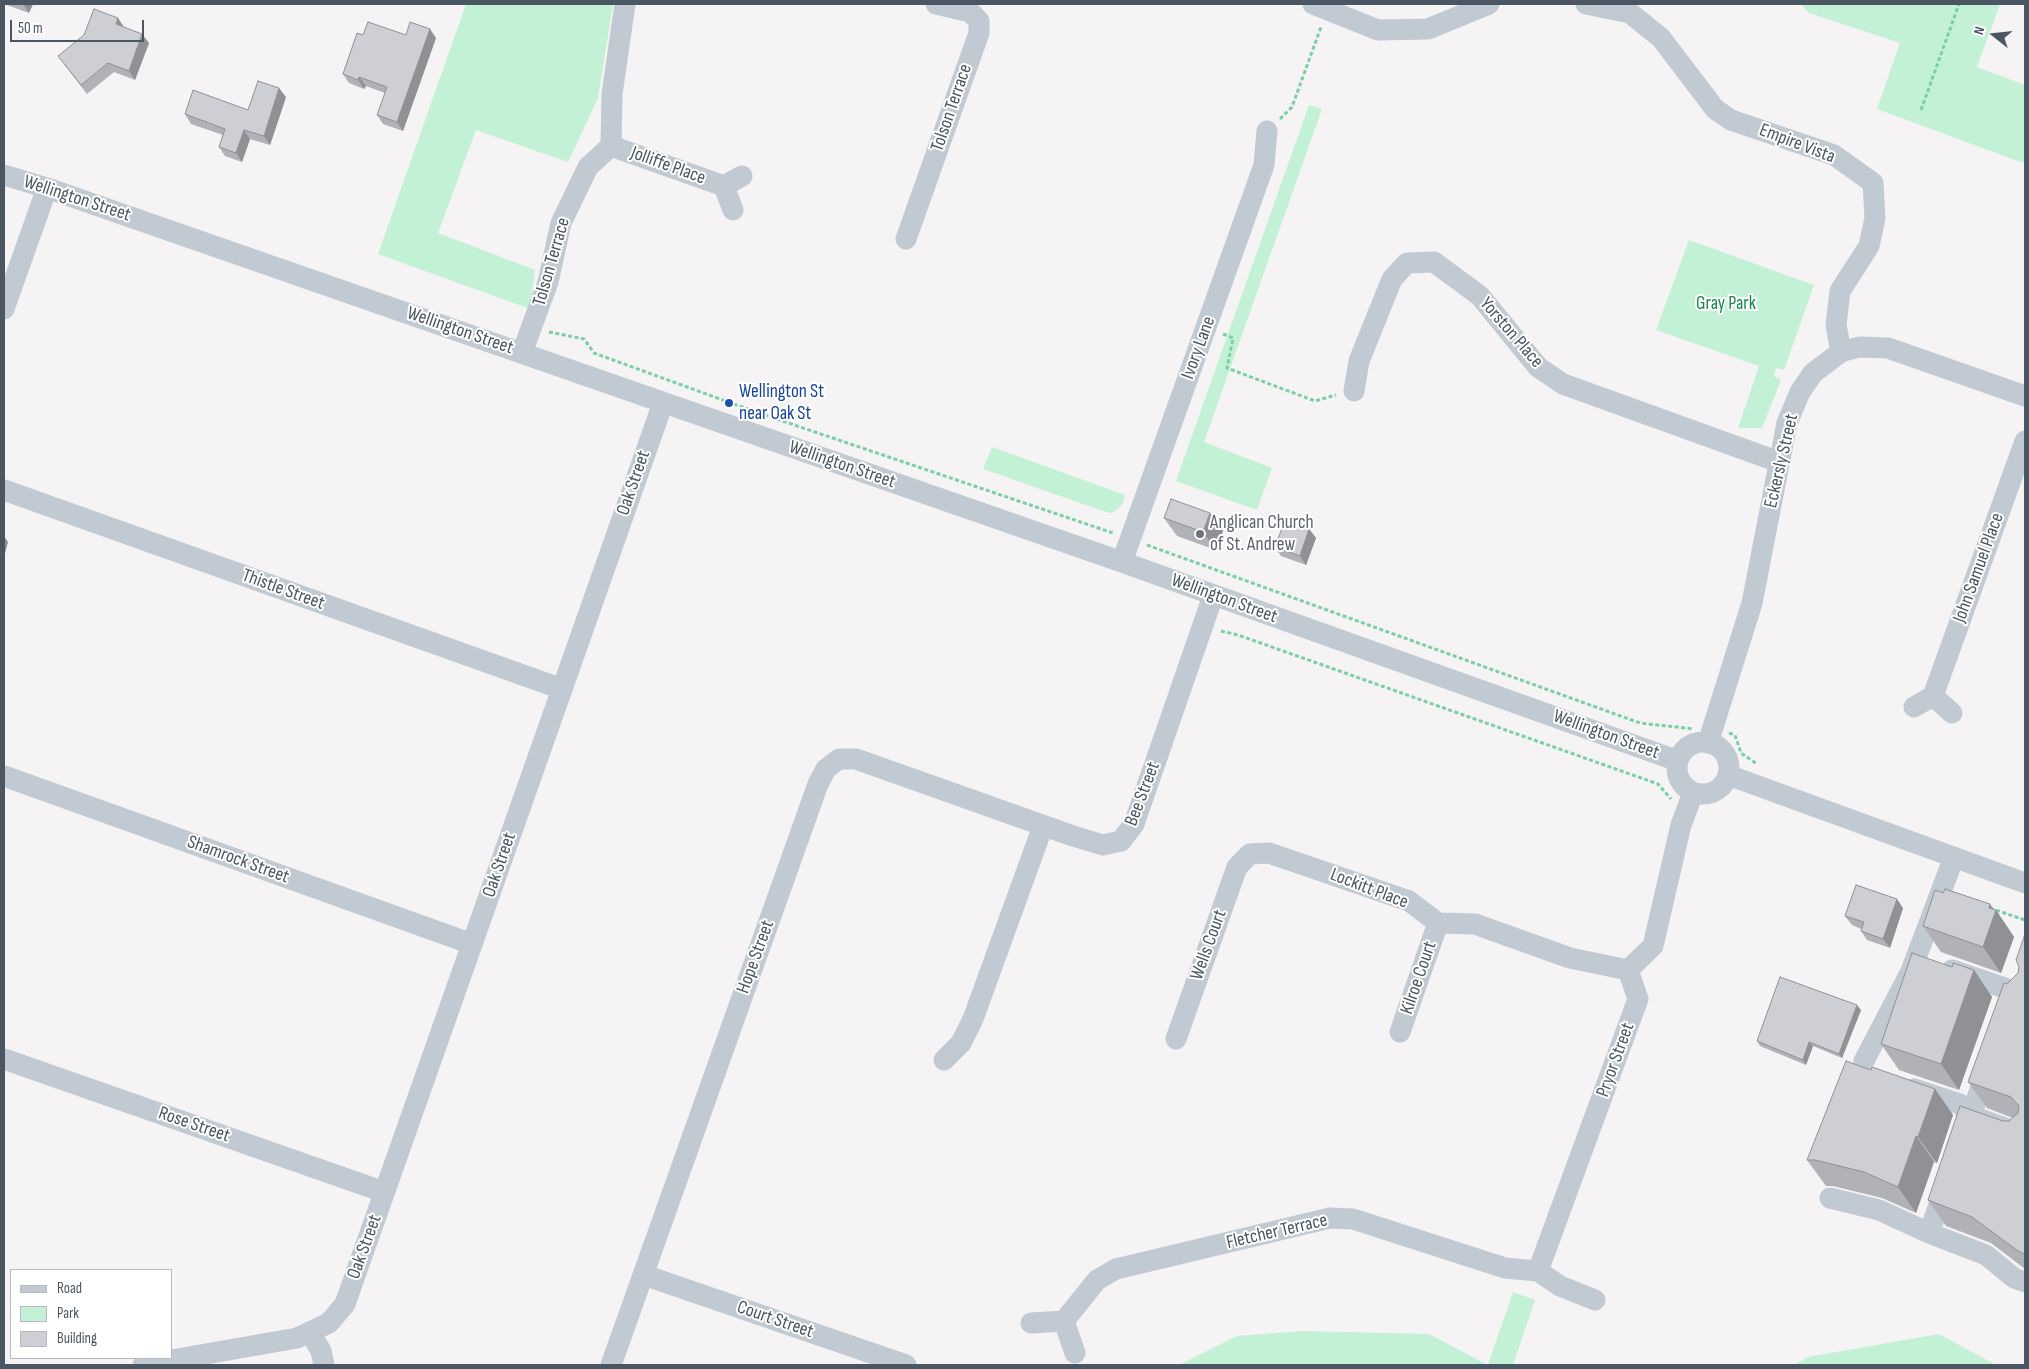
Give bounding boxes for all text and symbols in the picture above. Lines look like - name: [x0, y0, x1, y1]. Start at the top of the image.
- scale bar: [12, 10, 146, 42]
- north arrow: [1969, 10, 2019, 60]
- text: 50 m: [18, 19, 43, 38]
- text: N: [1970, 25, 1988, 37]
- street label: Tolson Terrace: [926, 61, 978, 155]
- street label: Empire Vista: [1756, 119, 1838, 169]
- street label: Jolliffe Place: [627, 142, 709, 190]
- street label: Wellington Street: [21, 171, 133, 227]
- street label: Tolson Terrace: [529, 215, 575, 309]
- street label: Yorston Place: [1474, 293, 1548, 373]
- park label: Gray Park: [1696, 293, 1756, 315]
- street label: Wellington Street: [404, 302, 516, 360]
- street label: Ivory Lane: [1177, 314, 1221, 382]
- place label: Wellington St near Oak St: [739, 381, 824, 425]
- marker: Wellington St near Oak St: [723, 397, 735, 409]
- street label: Eckersly Street: [1760, 412, 1804, 510]
- street label: Wellington Street: [786, 436, 898, 494]
- street label: Oak Street: [612, 448, 656, 518]
- street label: John Samuel Place: [1949, 510, 2009, 626]
- place label: Anglican Church of St. Andrew: [1210, 512, 1314, 556]
- marker: Anglican Church of St. Andrew: [1194, 528, 1206, 540]
- street label: Thistle Street: [239, 565, 327, 615]
- street label: Wellington Street: [1168, 569, 1280, 629]
- street label: Wellington Street: [1550, 705, 1662, 765]
- street label: Bee Street: [1120, 759, 1166, 829]
- street label: Oak Street: [478, 830, 522, 900]
- street label: Shamrock Street: [184, 831, 292, 889]
- street label: Lockitt Place: [1327, 864, 1411, 914]
- street label: Wells Court: [1186, 907, 1232, 983]
- street label: Hope Street: [732, 917, 780, 997]
- street label: Kilroe Court: [1396, 938, 1442, 1018]
- street label: Pryor Street: [1592, 1020, 1640, 1100]
- street label: Rose Street: [155, 1102, 233, 1148]
- street label: Fletcher Terrace: [1224, 1209, 1330, 1255]
- street label: Oak Street: [343, 1212, 387, 1282]
- legend: [10, 1269, 172, 1359]
- text: Road: [57, 1279, 82, 1298]
- street label: Court Street: [734, 1296, 816, 1344]
- text: Park: [57, 1304, 79, 1323]
- text: Building: [57, 1329, 97, 1348]

